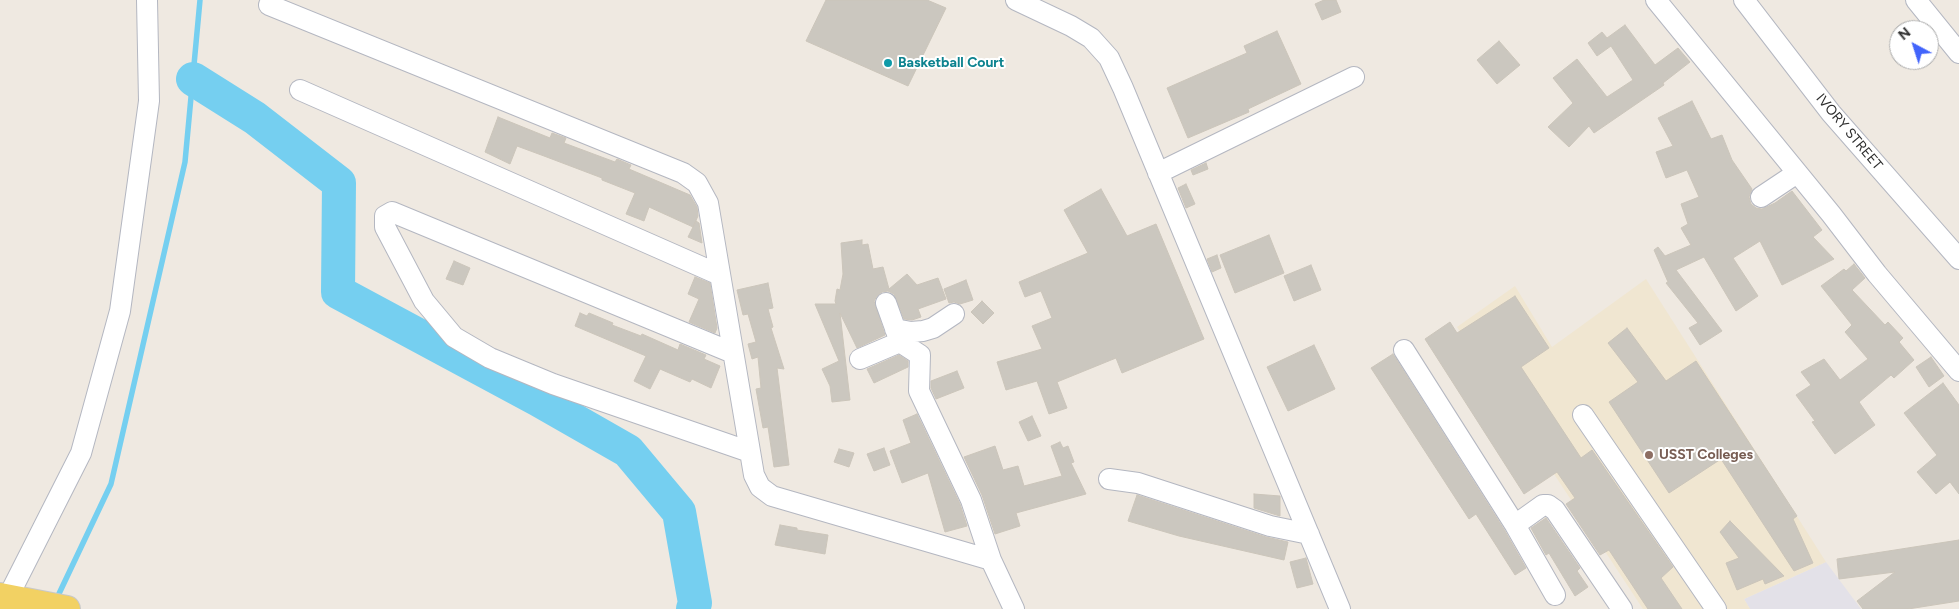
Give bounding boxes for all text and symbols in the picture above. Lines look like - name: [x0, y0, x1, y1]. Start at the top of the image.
- north arrow: [1889, 20, 1939, 70]
- text: N: [1895, 24, 1914, 44]
- place label: Basketball Court: [898, 55, 1004, 71]
- marker: Basketball Court: [882, 57, 894, 69]
- street label: IVORY STREET: [1812, 90, 1886, 174]
- place label: USST Colleges: [1659, 447, 1753, 463]
- marker: USST Colleges: [1643, 449, 1655, 461]

